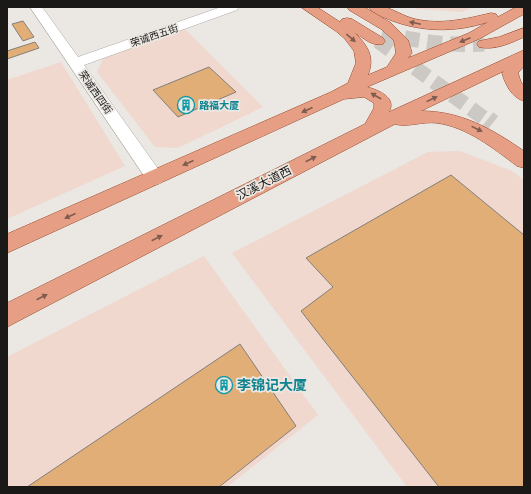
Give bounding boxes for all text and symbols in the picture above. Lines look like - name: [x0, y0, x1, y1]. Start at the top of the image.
- one-way arrow: [408, 19, 421, 25]
- street label: 荣诚西五街: [129, 22, 180, 49]
- one-way arrow: [345, 33, 356, 42]
- one-way arrow: [460, 37, 471, 43]
- street label: 荣诚西四街: [77, 69, 114, 116]
- one-way arrow: [370, 93, 382, 100]
- building icon: 路福大厦: [176, 95, 196, 115]
- one-way arrow: [426, 96, 437, 102]
- place label: 路福大厦: [199, 100, 239, 111]
- one-way arrow: [301, 106, 313, 113]
- one-way arrow: [471, 126, 482, 132]
- one-way arrow: [305, 156, 316, 163]
- one-way arrow: [183, 160, 194, 166]
- street label: 汉溪大道西: [234, 163, 294, 203]
- one-way arrow: [64, 213, 75, 219]
- one-way arrow: [152, 235, 163, 241]
- one-way arrow: [36, 294, 47, 300]
- building icon: 李锦记大厦: [214, 375, 234, 395]
- place label: 李锦记大厦: [237, 377, 307, 393]

